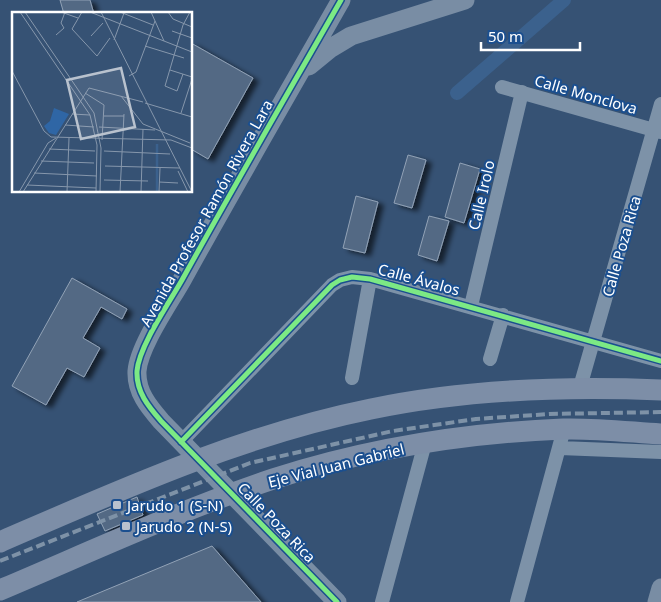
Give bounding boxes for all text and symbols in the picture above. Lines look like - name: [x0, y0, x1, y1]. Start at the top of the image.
- inset map: [12, 12, 192, 192]
- scale bar: [481, 20, 580, 52]
- text: 50 m: [488, 26, 523, 46]
- street label: Calle Monclova: [532, 70, 640, 118]
- street label: Avenida Profesor Ramón Rivera Lara: [135, 96, 277, 330]
- street label: Calle Irolo: [463, 158, 499, 232]
- street label: Calle Poza Rica: [597, 193, 645, 299]
- street label: Calle Ávalos: [376, 259, 462, 299]
- street label: Eje Vial Juan Gabriel: [266, 438, 406, 492]
- street label: Calle Poza Rica: [234, 478, 320, 566]
- place label: Jarudo 1 (S-N): [125, 495, 223, 515]
- marker: Jarudo 1 (S-N): [111, 499, 123, 511]
- place label: Jarudo 2 (N-S): [134, 516, 232, 536]
- marker: Jarudo 2 (N-S): [120, 520, 132, 532]

